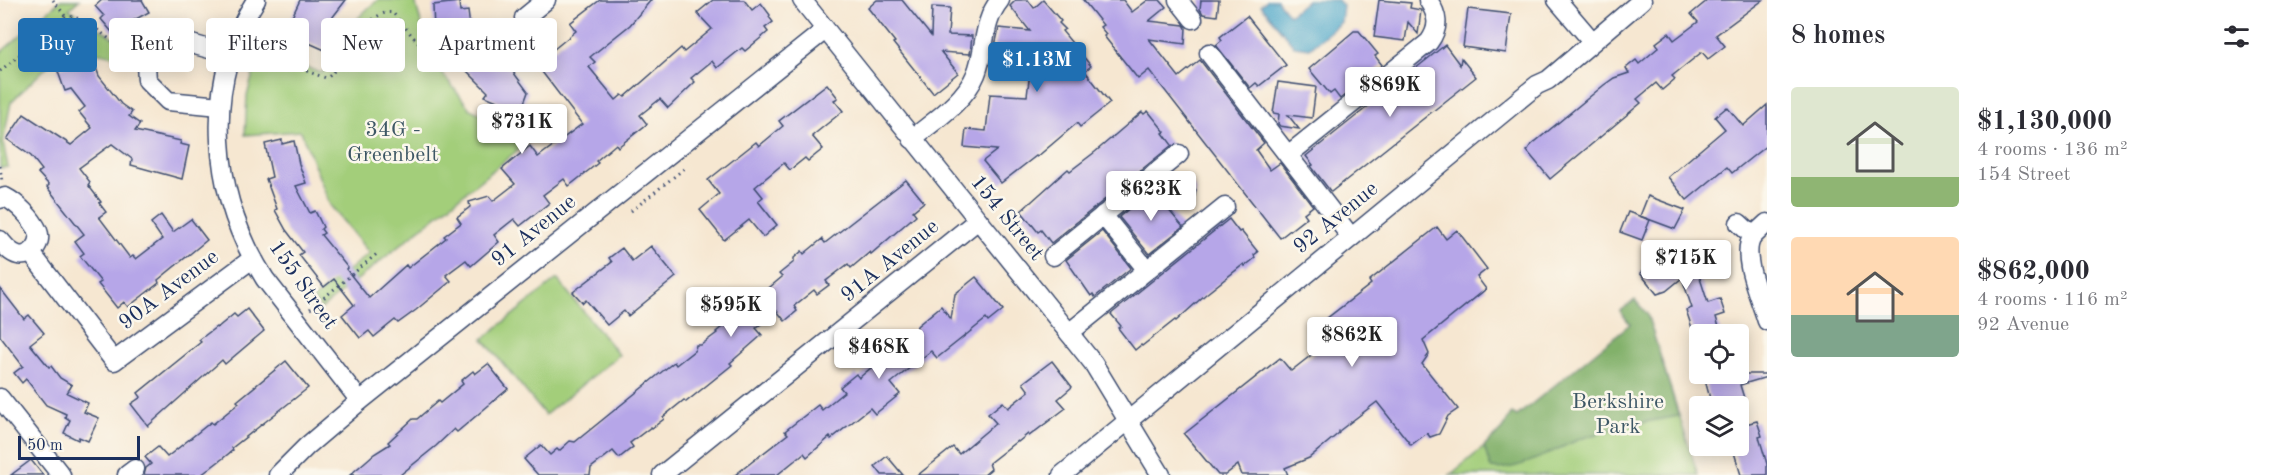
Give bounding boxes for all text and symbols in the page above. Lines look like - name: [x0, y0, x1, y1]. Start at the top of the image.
- chip: Buy: [18, 18, 97, 72]
- chip: Rent: [109, 18, 194, 72]
- chip: Filters: [206, 18, 309, 72]
- chip: New: [321, 18, 405, 72]
- chip: Apartment: [417, 18, 557, 72]
- icon: filters: [2220, 20, 2253, 53]
- text: 8 homes: [1791, 23, 1885, 49]
- pin: $1.13M: [988, 42, 1086, 93]
- text: $1.13M: [1002, 51, 1072, 71]
- pin: $869K: [1348, 67, 1432, 118]
- text: $869K: [1359, 76, 1421, 96]
- pin: $731K: [480, 104, 564, 155]
- text: $1,130,000: [1977, 109, 2112, 135]
- icon: home: [1839, 111, 1911, 183]
- text: $731K: [491, 113, 553, 133]
- park label: 34G - Greenbelt: [347, 119, 439, 166]
- text: 4 rooms · 136 m²: [1977, 140, 2127, 160]
- text: 154 Street: [1977, 165, 2070, 185]
- street label: 154 Street: [966, 171, 1048, 265]
- pin: $623K: [1109, 171, 1193, 222]
- street label: 92 Avenue: [1290, 177, 1382, 259]
- text: $623K: [1120, 180, 1182, 200]
- street label: 91 Avenue: [488, 190, 580, 272]
- street label: 91A Avenue: [837, 215, 943, 307]
- street label: 155 Street: [265, 237, 341, 333]
- pin: $715K: [1644, 240, 1728, 291]
- street label: 90A Avenue: [115, 246, 223, 334]
- text: $715K: [1655, 249, 1717, 269]
- text: $862,000: [1977, 259, 2090, 285]
- icon: home: [1839, 261, 1911, 333]
- pin: $595K: [689, 287, 773, 338]
- text: 4 rooms · 116 m²: [1977, 290, 2127, 310]
- text: $595K: [700, 296, 762, 316]
- text: 92 Avenue: [1977, 315, 2069, 335]
- pin: $862K: [1310, 317, 1394, 368]
- map controls: [1689, 324, 1749, 456]
- button: locate: [1689, 324, 1749, 384]
- text: $862K: [1321, 326, 1383, 346]
- pin: $468K: [837, 329, 921, 380]
- text: $468K: [848, 338, 910, 358]
- park label: Berkshire Park: [1572, 391, 1664, 438]
- button: layers: [1689, 396, 1749, 456]
- scale bar: [18, 433, 140, 460]
- text: 50 m: [27, 438, 63, 454]

